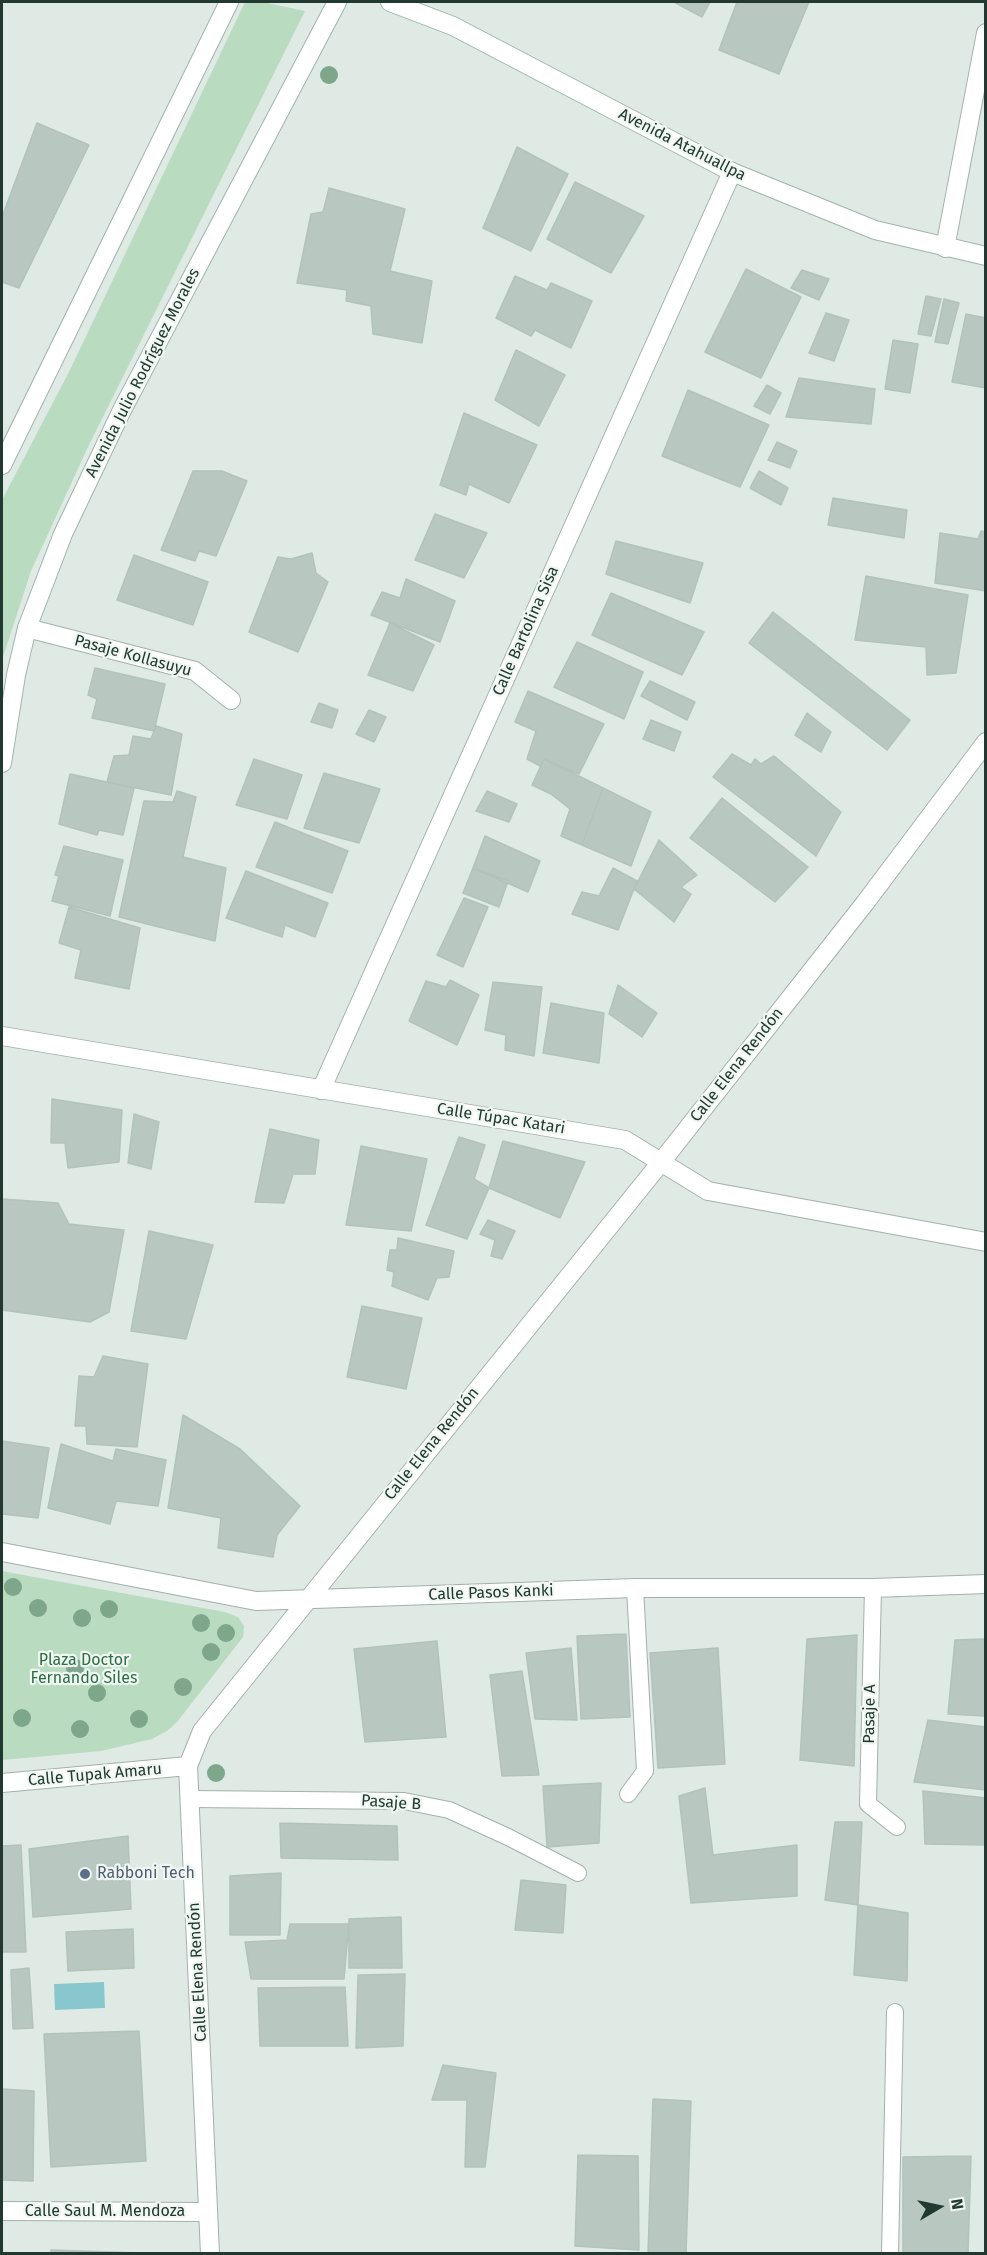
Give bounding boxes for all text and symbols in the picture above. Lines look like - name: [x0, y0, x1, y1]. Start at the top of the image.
- street label: Avenida Atahuallpa: [615, 105, 749, 185]
- street label: Avenida Julio Rodríguez Morales: [82, 265, 204, 481]
- street label: Calle Bartolina Sisa: [489, 563, 563, 699]
- street label: Pasaje Kollasuyu: [72, 631, 194, 681]
- street label: Calle Elena Rendón: [686, 1004, 788, 1126]
- street label: Calle Túpac Katari: [436, 1099, 566, 1139]
- street label: Calle Elena Rendón: [381, 1384, 483, 1504]
- street label: Calle Pasos Kanki: [428, 1581, 554, 1605]
- park label: Plaza Doctor Fernando Siles: [31, 1651, 137, 1689]
- street label: Pasaje A: [860, 1684, 880, 1744]
- street label: Calle Tupak Amaru: [27, 1760, 163, 1790]
- street label: Pasaje B: [360, 1791, 422, 1815]
- place label: Rabboni Tech: [97, 1864, 195, 1884]
- marker: Rabboni Tech: [78, 1867, 92, 1881]
- street label: Calle Elena Rendón: [185, 1902, 211, 2042]
- north arrow: [909, 2177, 969, 2237]
- text: N: [947, 2197, 967, 2211]
- street label: Calle Saul M. Mendoza: [25, 2202, 185, 2222]

